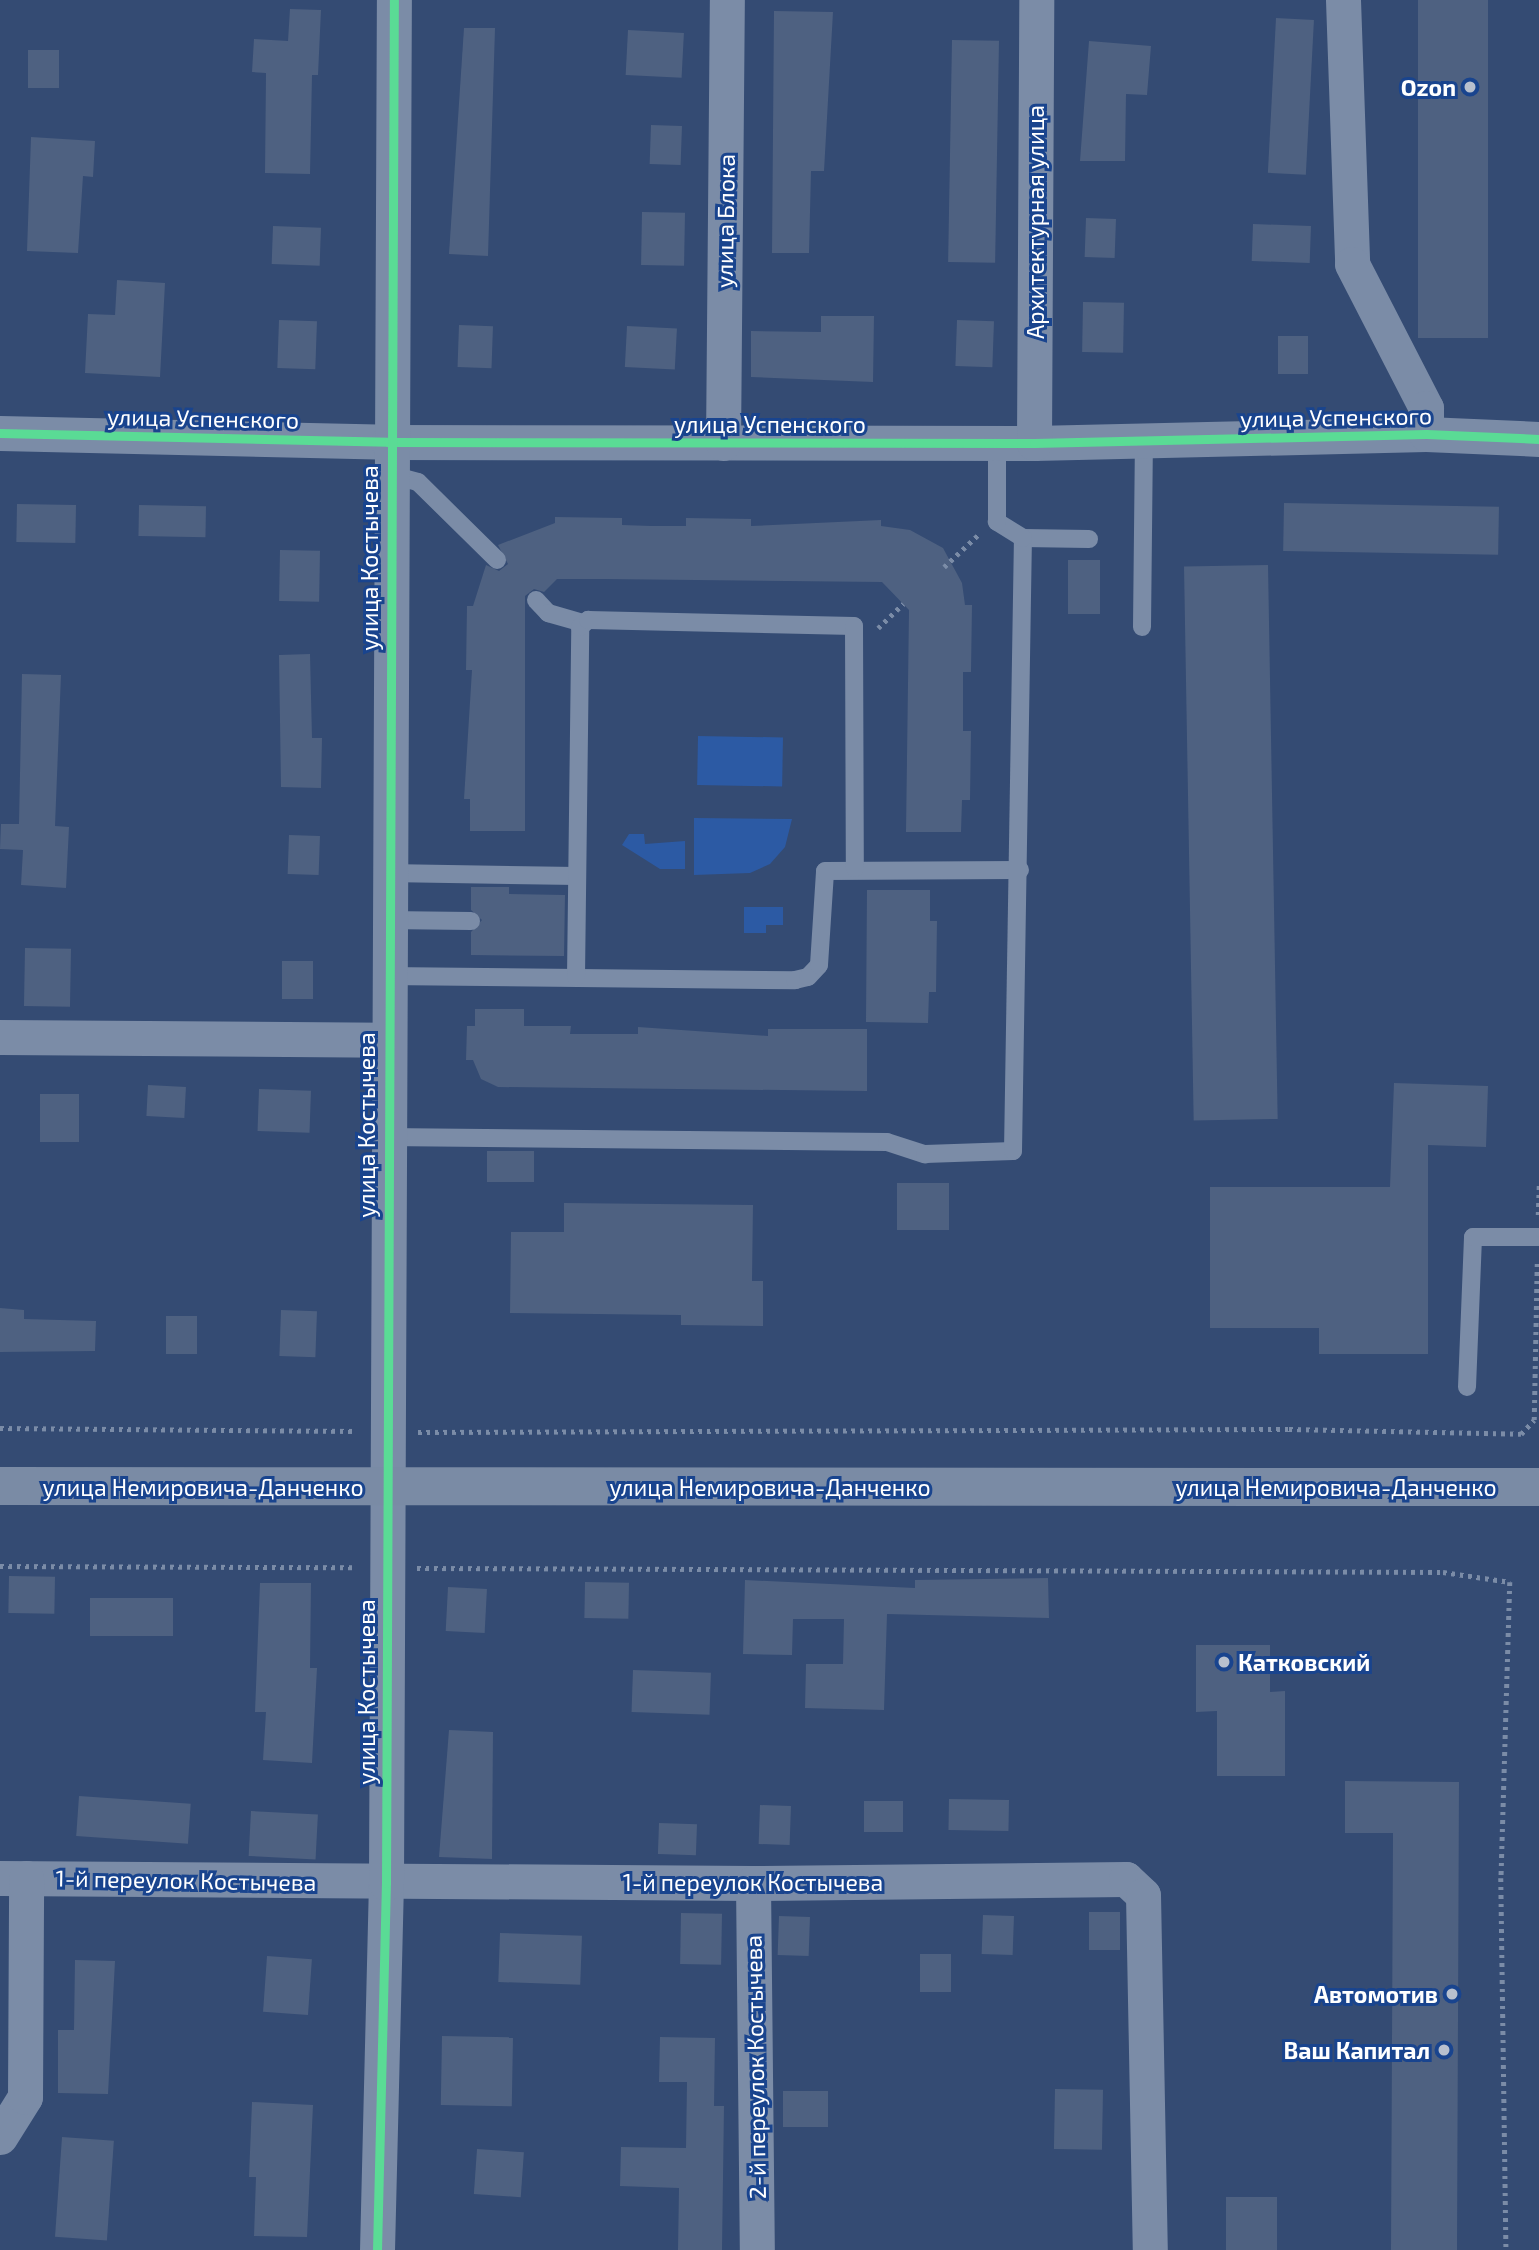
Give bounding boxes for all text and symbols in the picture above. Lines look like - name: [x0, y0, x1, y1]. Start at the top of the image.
- place label: Ozon: [1401, 73, 1456, 101]
- marker: Ozon: [1462, 79, 1478, 95]
- street label: Архитектурная улица: [1021, 105, 1049, 339]
- street label: улица Блока: [710, 154, 740, 288]
- street label: улица Успенского: [1240, 402, 1432, 432]
- street label: улица Успенского: [107, 403, 299, 433]
- street label: улица Успенского: [674, 410, 866, 438]
- street label: улица Костычева: [355, 465, 383, 651]
- street label: улица Костычева: [352, 1032, 380, 1218]
- street label: улица Немировича-Данченко: [42, 1473, 364, 1501]
- street label: улица Немировича-Данченко: [609, 1473, 931, 1501]
- street label: улица Немировича-Данченко: [1175, 1473, 1497, 1501]
- street label: улица Костычева: [352, 1599, 380, 1785]
- place label: Катковский: [1238, 1648, 1370, 1676]
- marker: Катковский: [1216, 1654, 1232, 1670]
- street label: 1-й переулок Костычева: [56, 1864, 316, 1896]
- street label: 1-й переулок Костычева: [623, 1868, 883, 1896]
- street label: 2-й переулок Костычева: [739, 1935, 771, 2199]
- place label: Автомотив: [1314, 1980, 1438, 2008]
- marker: Автомотив: [1444, 1986, 1460, 2002]
- place label: Ваш Капитал: [1283, 2036, 1430, 2064]
- marker: Ваш Капитал: [1436, 2042, 1452, 2058]

